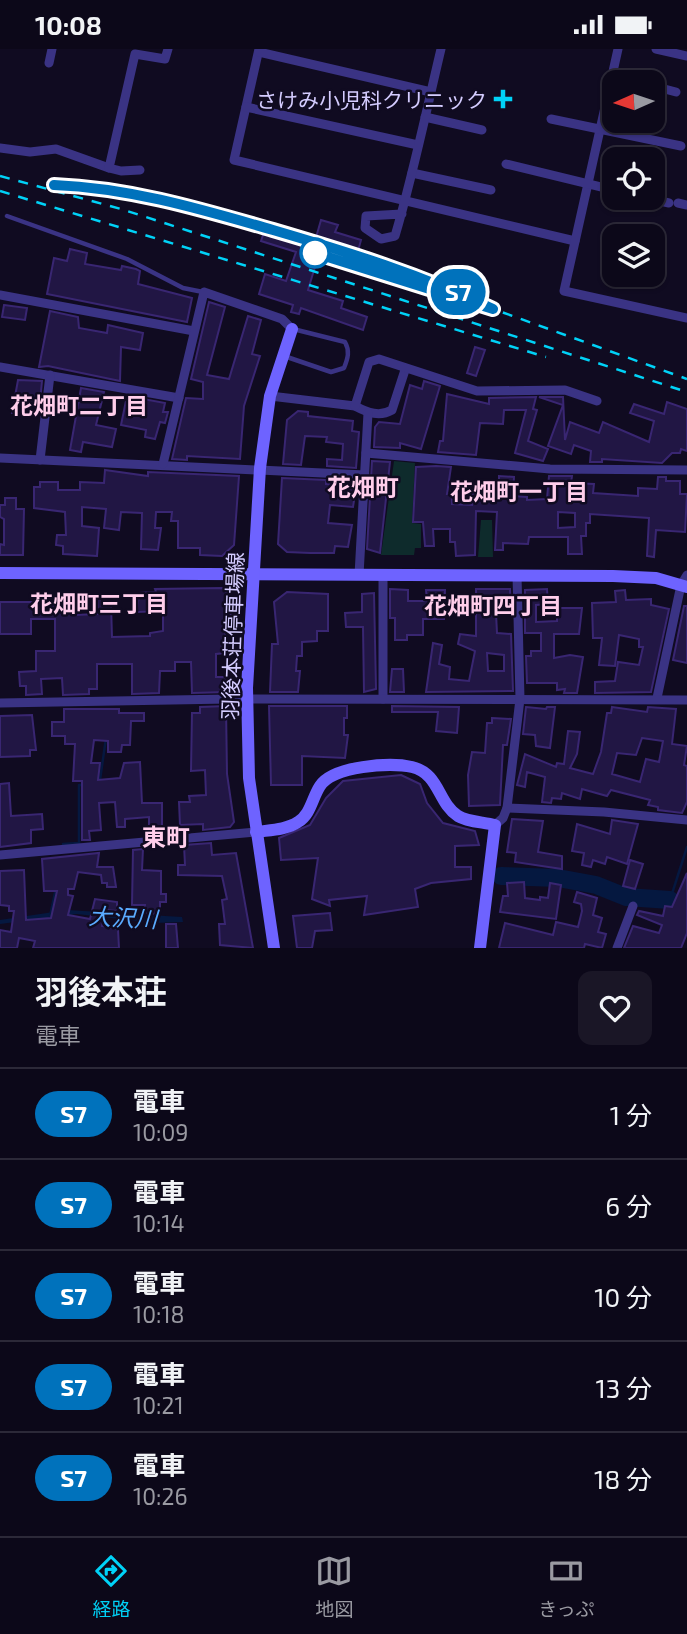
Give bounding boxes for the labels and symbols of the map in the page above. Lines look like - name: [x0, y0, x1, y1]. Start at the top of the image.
- north arrow: [602, 70, 665, 133]
- place label: さけみ小児科クリニック: [256, 87, 487, 112]
- marker: さけみ小児科クリニック: [493, 89, 513, 109]
- unlabelled marker: [300, 238, 330, 268]
- line badge: S7: [426, 269, 490, 315]
- district label: 花畑町二丁目: [10, 391, 148, 419]
- district label: 花畑町: [327, 472, 399, 501]
- district label: 花畑町一丁目: [450, 477, 588, 505]
- street label: 羽後本荘停車場線: [217, 552, 247, 720]
- district label: 花畑町三丁目: [30, 589, 168, 617]
- district label: 花畑町四丁目: [424, 591, 562, 619]
- district label: 東町: [142, 822, 190, 851]
- water label: 大沢川: [88, 901, 161, 933]

